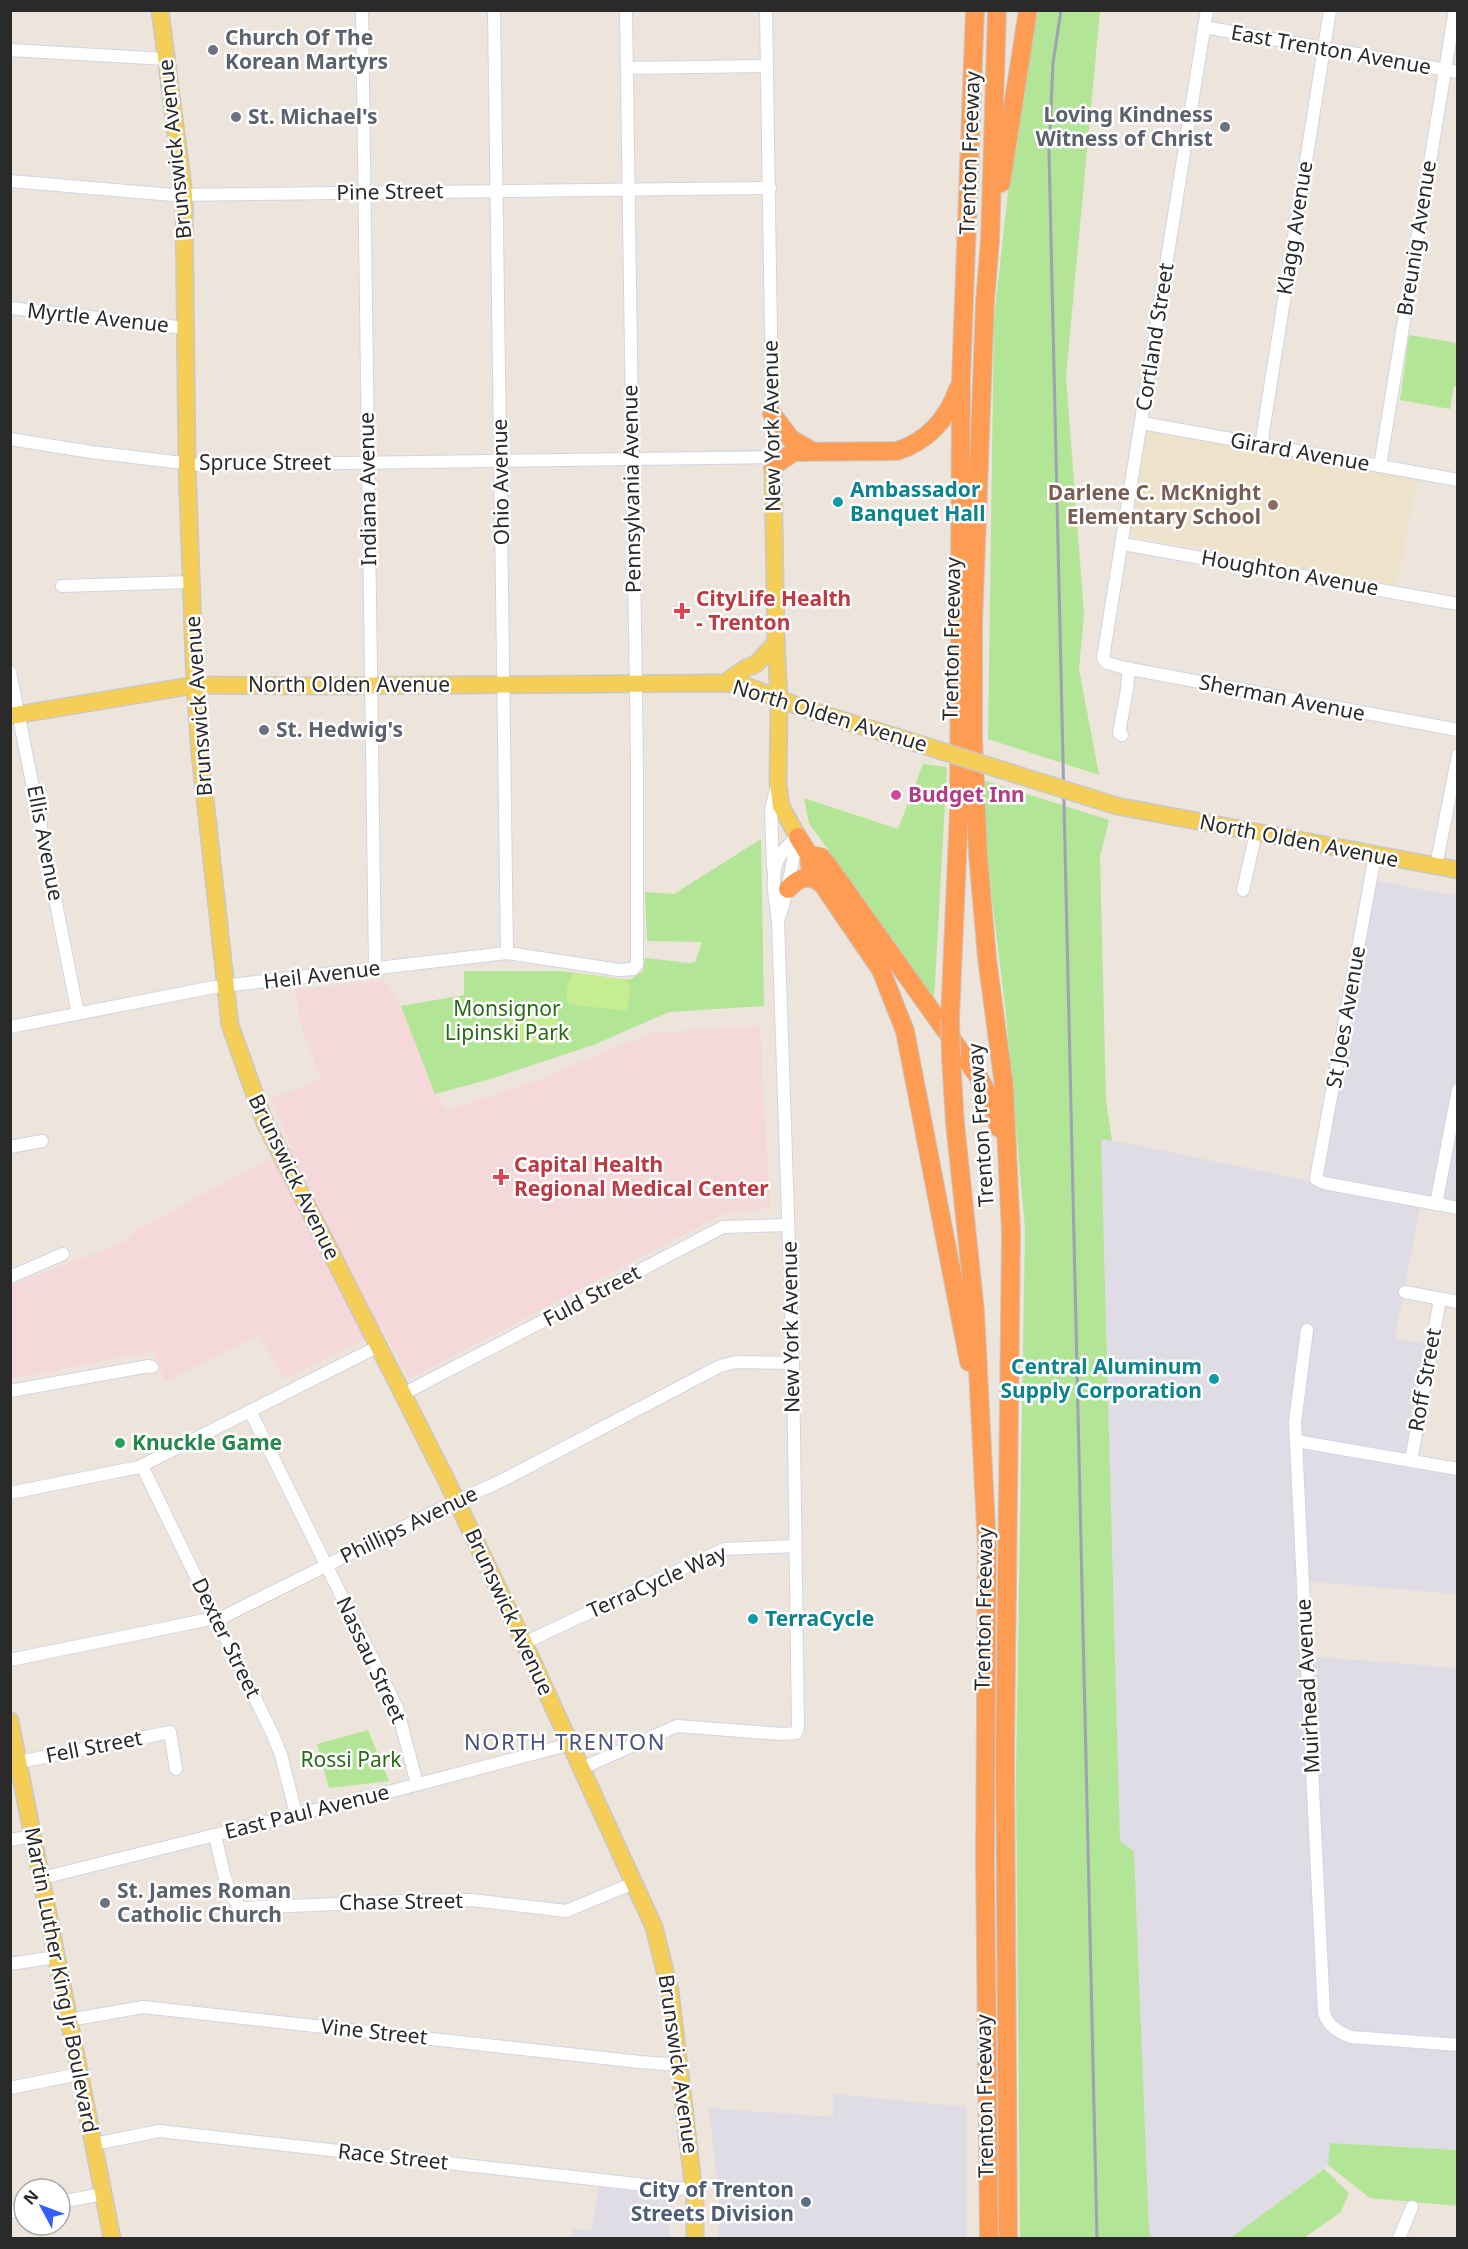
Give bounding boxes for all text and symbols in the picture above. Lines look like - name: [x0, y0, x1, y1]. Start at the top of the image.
- street label: East Trenton Avenue: [1229, 18, 1433, 80]
- place label: Church Of The Korean Martyrs: [225, 23, 388, 75]
- marker: Church Of The Korean Martyrs: [206, 43, 220, 57]
- street label: Brunswick Avenue: [151, 58, 197, 240]
- street label: Trenton Freeway: [952, 70, 986, 235]
- place label: Loving Kindness Witness of Christ: [1035, 100, 1213, 152]
- place label: St. Michael's: [248, 102, 378, 130]
- marker: St. Michael's: [229, 110, 243, 124]
- marker: Loving Kindness Witness of Christ: [1218, 120, 1232, 134]
- street label: Breunig Avenue: [1390, 158, 1442, 318]
- street label: Klagg Avenue: [1270, 159, 1318, 297]
- street label: Pine Street: [336, 176, 444, 206]
- street label: Cortland Street: [1128, 260, 1180, 413]
- street label: Myrtle Avenue: [26, 296, 170, 338]
- street label: New York Avenue: [756, 340, 786, 512]
- street label: Pennsylvania Avenue: [615, 385, 647, 594]
- street label: Indiana Avenue: [352, 412, 382, 566]
- street label: Ohio Avenue: [485, 418, 515, 546]
- street label: Girard Avenue: [1228, 425, 1372, 477]
- street label: Spruce Street: [199, 448, 331, 476]
- place label: Ambassador Banquet Hall: [850, 475, 985, 527]
- place label: Darlene C. McKnight Elementary School: [1048, 478, 1261, 530]
- marker: Ambassador Banquet Hall: [831, 495, 845, 509]
- marker: Darlene C. McKnight Elementary School: [1266, 498, 1280, 512]
- street label: Houghton Avenue: [1199, 543, 1381, 601]
- street label: Trenton Freeway: [936, 557, 966, 721]
- place label: CityLife Health - Trenton: [696, 584, 851, 636]
- marker: CityLife Health - Trenton: [673, 602, 691, 620]
- street label: Brunswick Avenue: [178, 615, 218, 797]
- street label: Sherman Avenue: [1197, 667, 1368, 727]
- street label: North Olden Avenue: [248, 670, 450, 698]
- street label: North Olden Avenue: [730, 672, 931, 758]
- place label: St. Hedwig's: [276, 715, 403, 743]
- marker: St. Hedwig's: [257, 723, 271, 737]
- place label: Budget Inn: [908, 780, 1025, 808]
- street label: Ellis Avenue: [21, 783, 71, 903]
- marker: Budget Inn: [889, 788, 903, 802]
- street label: North Olden Avenue: [1197, 807, 1401, 873]
- street label: St Joes Avenue: [1319, 943, 1371, 1090]
- street label: Heil Avenue: [262, 953, 382, 995]
- park label: Monsignor Lipinski Park: [445, 994, 570, 1046]
- street label: Trenton Freeway: [960, 1042, 1000, 1208]
- street label: Brunswick Avenue: [243, 1089, 347, 1264]
- place label: Capital Health Regional Medical Center: [514, 1150, 769, 1202]
- marker: Capital Health Regional Medical Center: [492, 1168, 510, 1186]
- street label: New York Avenue: [775, 1241, 805, 1413]
- street label: Fuld Street: [538, 1258, 645, 1332]
- street label: Roff Street: [1401, 1326, 1447, 1434]
- place label: Central Aluminum Supply Corporation: [1000, 1352, 1202, 1404]
- marker: Central Aluminum Supply Corporation: [1207, 1372, 1221, 1386]
- place label: Knuckle Game: [132, 1428, 282, 1456]
- marker: Knuckle Game: [113, 1436, 127, 1450]
- street label: Phillips Avenue: [335, 1479, 482, 1569]
- street label: Brunswick Avenue: [459, 1524, 561, 1699]
- street label: Trenton Freeway: [968, 1527, 998, 1691]
- street label: TerraCycle Way: [583, 1538, 731, 1624]
- street label: Dexter Street: [186, 1573, 268, 1703]
- street label: Nassau Street: [330, 1592, 414, 1728]
- street label: Muirhead Avenue: [1288, 1598, 1326, 1774]
- place label: TerraCycle: [765, 1604, 874, 1632]
- marker: TerraCycle: [746, 1612, 760, 1626]
- street label: Fell Street: [43, 1723, 145, 1769]
- district label: NORTH TRENTON: [464, 1726, 666, 1756]
- park label: Rossi Park: [300, 1745, 402, 1773]
- street label: East Paul Avenue: [222, 1777, 392, 1845]
- street label: Martin Luther King Jr Boulevard: [19, 1825, 105, 2135]
- place label: St. James Roman Catholic Church: [117, 1876, 291, 1928]
- street label: Chase Street: [339, 1886, 464, 1916]
- marker: St. James Roman Catholic Church: [98, 1896, 112, 1910]
- street label: Brunswick Avenue: [653, 1972, 705, 2155]
- street label: Vine Street: [319, 2011, 429, 2051]
- street label: Trenton Freeway: [969, 2014, 999, 2178]
- street label: Race Street: [337, 2136, 450, 2176]
- place label: City of Trenton Streets Division: [631, 2175, 794, 2227]
- north arrow: [12, 2177, 72, 2237]
- text: N: [18, 2185, 43, 2209]
- marker: City of Trenton Streets Division: [799, 2195, 813, 2209]

